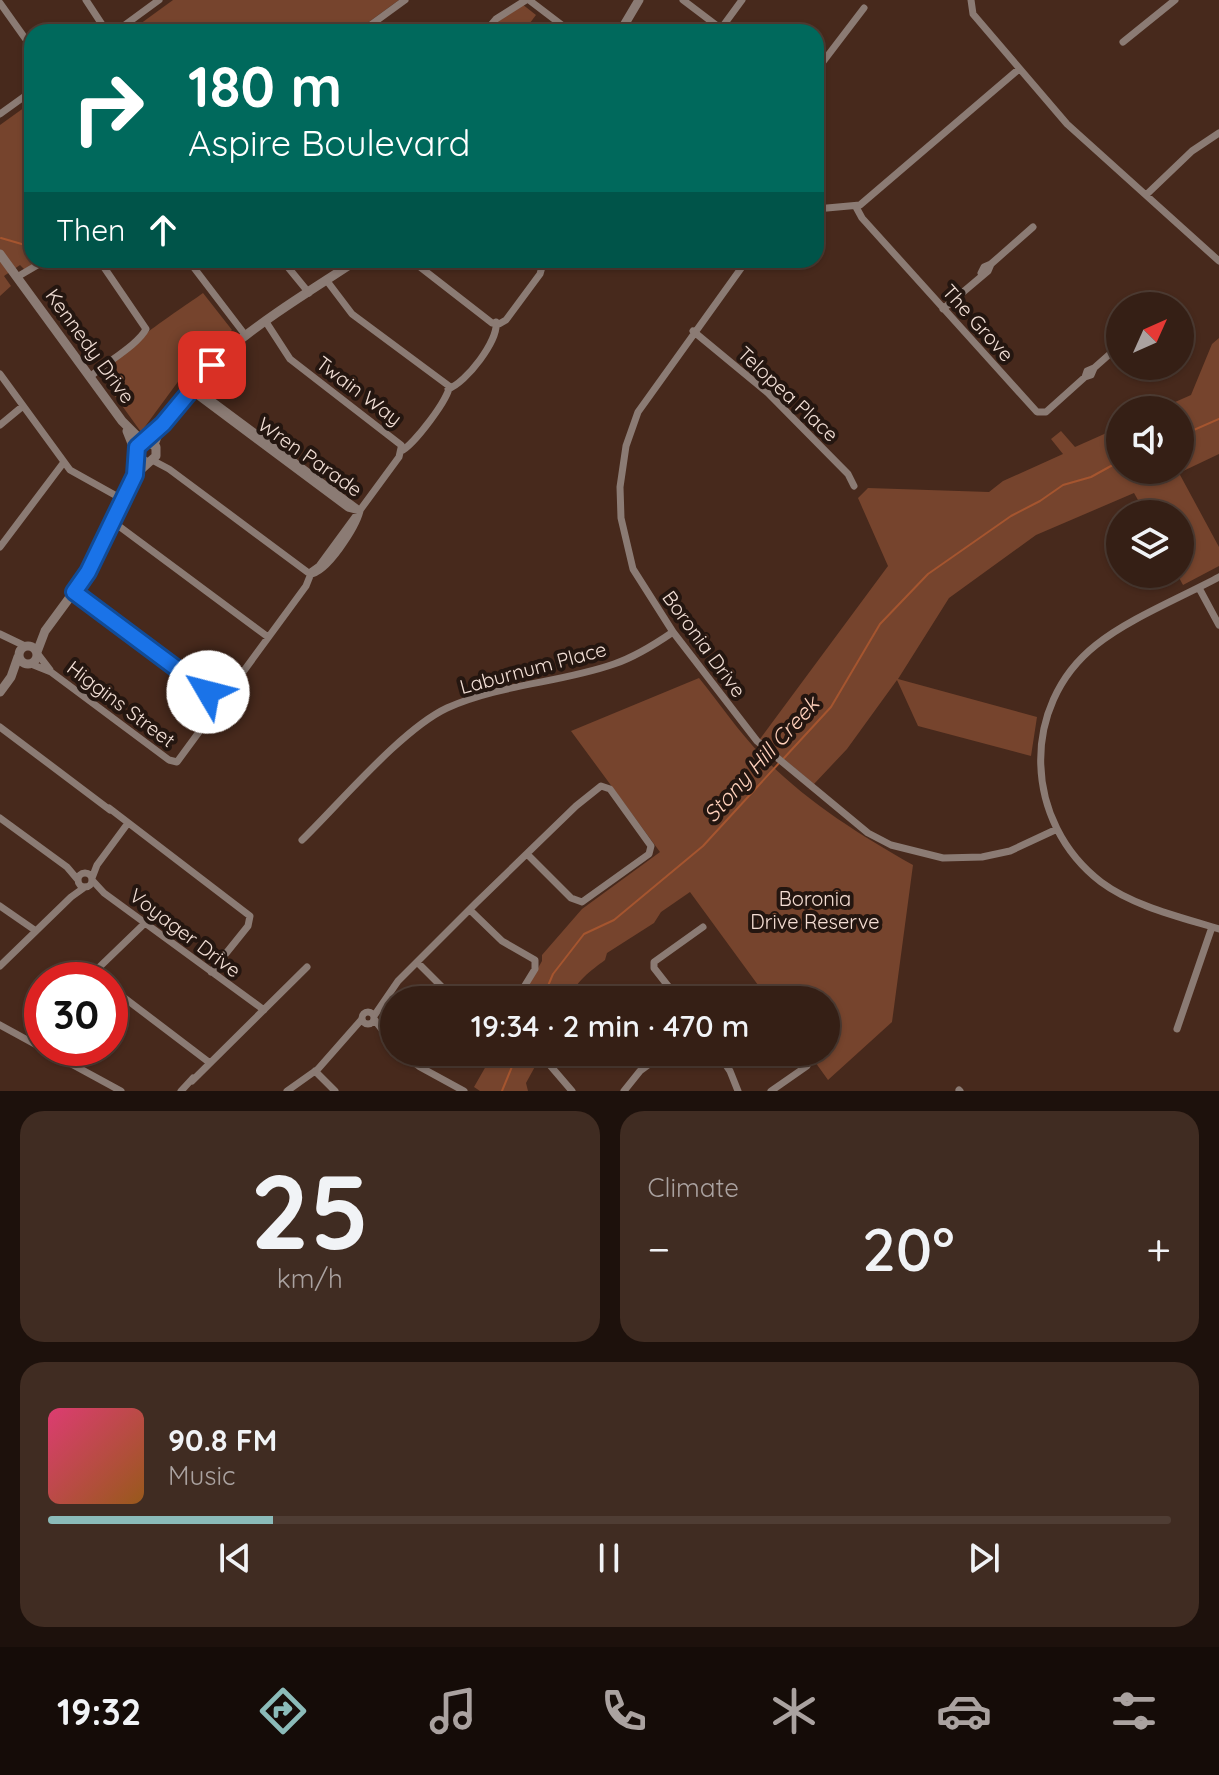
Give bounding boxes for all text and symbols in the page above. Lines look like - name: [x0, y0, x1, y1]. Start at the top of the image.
- text: 180 m: [188, 51, 342, 121]
- icon: right: [56, 56, 160, 160]
- text: Aspire Boulevard: [188, 120, 470, 165]
- icon: ahead: [141, 208, 185, 252]
- text: Then: [56, 211, 125, 249]
- street label: The Grove: [937, 279, 1019, 366]
- street label: Kennedy Drive: [40, 283, 140, 408]
- north arrow: [1106, 292, 1194, 380]
- map controls: [1106, 292, 1194, 588]
- pin: [178, 331, 246, 399]
- street label: Telopea Place: [733, 341, 844, 447]
- icon: arrive: [190, 343, 234, 387]
- street label: Twain Way: [312, 350, 407, 431]
- button: sound: [1106, 396, 1194, 484]
- street label: Wren Parade: [253, 411, 367, 502]
- button: layers: [1106, 500, 1194, 588]
- street label: Boronia Drive: [657, 585, 752, 702]
- street label: Laburnum Place: [457, 636, 609, 699]
- position arrow: [166, 650, 250, 734]
- street label: Higgins Street: [62, 655, 181, 753]
- water label: Stony Hill Creek: [697, 689, 826, 828]
- street label: Voyager Drive: [125, 883, 246, 983]
- park label: Boronia Drive Reserve: [750, 886, 880, 934]
- speed limit sign: 30: [24, 962, 128, 1066]
- text: 19:34 · 2 min · 470 m: [471, 1007, 749, 1045]
- text: 25: [250, 1145, 369, 1275]
- text: Climate: [648, 1171, 739, 1204]
- text: 20°: [862, 1211, 955, 1286]
- text: −: [648, 1221, 670, 1276]
- text: +: [1146, 1221, 1171, 1276]
- text: km/h: [277, 1262, 343, 1295]
- text: 90.8 FM: [168, 1421, 277, 1459]
- text: Music: [168, 1459, 236, 1492]
- icon: previous: [213, 1536, 257, 1580]
- icon: pause: [587, 1536, 631, 1580]
- icon: next: [962, 1536, 1006, 1580]
- icon: directions: [255, 1683, 311, 1739]
- icon: music: [425, 1683, 481, 1739]
- icon: phone: [596, 1683, 652, 1739]
- icon: climate: [766, 1683, 822, 1739]
- icon: car: [936, 1683, 992, 1739]
- icon: filters: [1106, 1683, 1162, 1739]
- text: 19:32: [57, 1689, 141, 1734]

